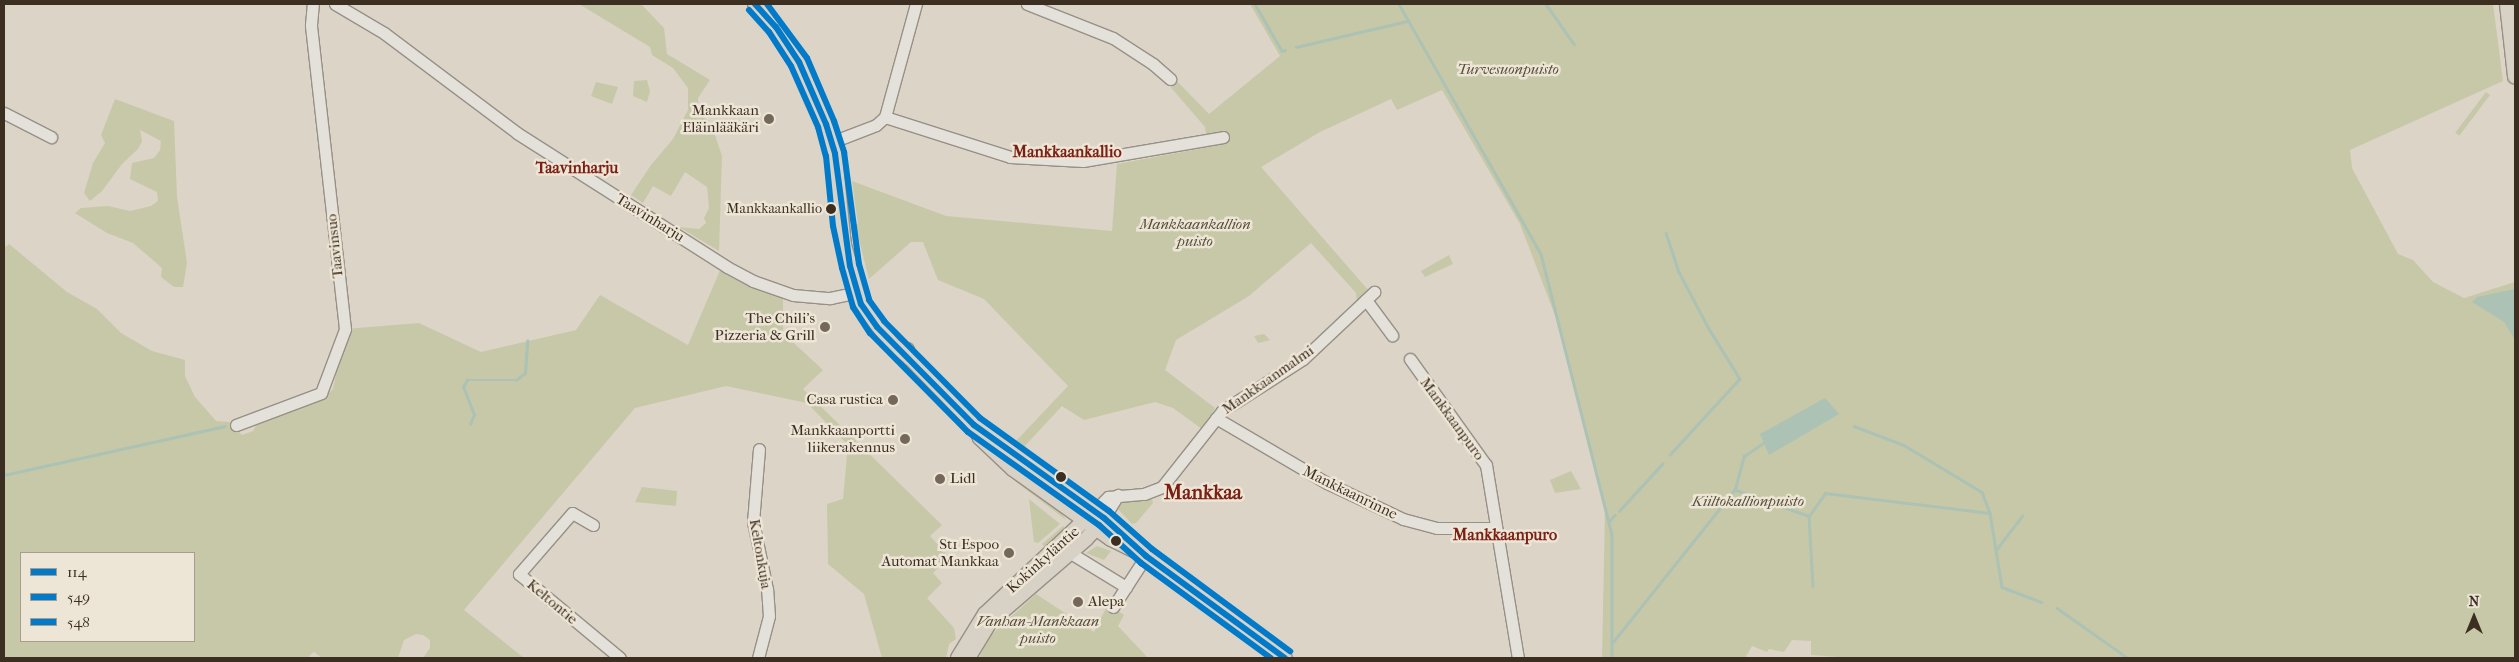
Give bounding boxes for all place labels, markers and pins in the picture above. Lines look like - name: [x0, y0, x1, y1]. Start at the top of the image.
- place label: Mankkaan Eläinlääkäri: [682, 101, 759, 136]
- marker: Mankkaan Eläinlääkäri: [763, 113, 775, 125]
- place label: Mankkaankallio: [727, 201, 822, 217]
- marker: Mankkaankallio: [826, 204, 836, 214]
- place label: The Chili's Pizzeria & Grill: [715, 309, 815, 344]
- marker: The Chili's Pizzeria & Grill: [819, 321, 831, 333]
- place label: Casa rustica: [807, 391, 883, 409]
- marker: Casa rustica: [887, 394, 899, 406]
- place label: Mankkaanportti liikerakennus: [790, 421, 895, 456]
- marker: Mankkaanportti liikerakennus: [899, 433, 911, 445]
- place label: Lidl: [950, 470, 976, 488]
- unlabelled marker: [1056, 472, 1066, 482]
- marker: Lidl: [934, 473, 946, 485]
- place label: St1 Espoo Automat Mankkaa: [881, 535, 999, 570]
- unlabelled marker: [1111, 536, 1121, 546]
- marker: St1 Espoo Automat Mankkaa: [1003, 547, 1015, 559]
- place label: Alepa: [1088, 593, 1124, 611]
- marker: Alepa: [1072, 596, 1084, 608]

